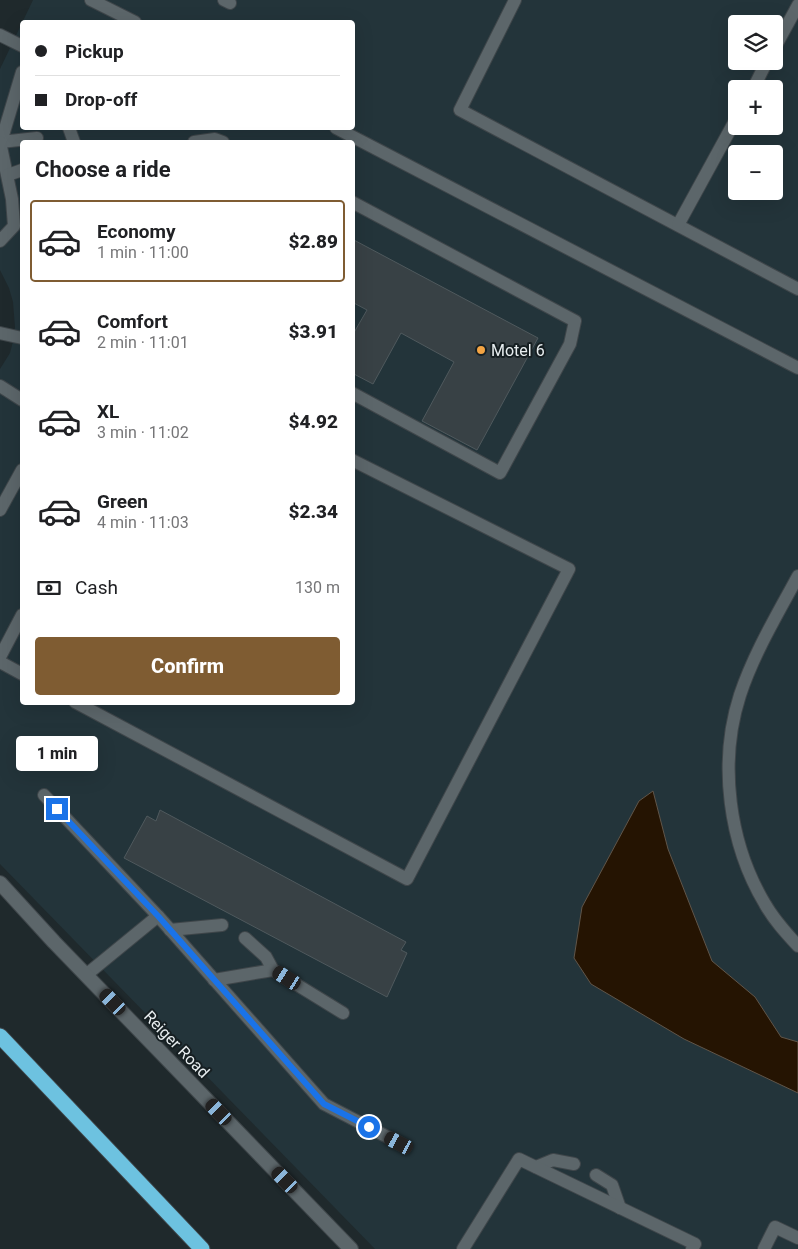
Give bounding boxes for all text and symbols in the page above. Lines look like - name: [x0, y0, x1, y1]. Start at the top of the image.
- map controls: [728, 15, 783, 200]
- button: layers: [728, 15, 783, 70]
- text: Pickup: [65, 40, 124, 63]
- button: +: [728, 80, 783, 135]
- text: Drop-off: [65, 88, 137, 111]
- button: −: [728, 145, 783, 200]
- text: Choose a ride: [35, 157, 171, 182]
- icon: car: [37, 219, 82, 264]
- text: Economy: [97, 220, 176, 243]
- text: $2.89: [289, 230, 338, 253]
- text: 1 min · 11:00: [97, 243, 189, 262]
- icon: car: [37, 309, 82, 354]
- text: Comfort: [97, 310, 168, 333]
- text: $3.91: [289, 320, 338, 343]
- text: 2 min · 11:01: [97, 333, 189, 352]
- place label: Motel 6: [491, 341, 545, 360]
- marker: Motel 6: [475, 344, 487, 356]
- icon: car: [37, 399, 82, 444]
- text: XL: [97, 400, 119, 423]
- text: $4.92: [289, 410, 338, 433]
- text: 3 min · 11:02: [97, 423, 189, 442]
- icon: car: [37, 489, 82, 534]
- text: Green: [97, 490, 148, 513]
- text: $2.34: [289, 500, 338, 523]
- text: 4 min · 11:03: [97, 513, 189, 532]
- icon: cash: [35, 574, 63, 602]
- text: Cash: [75, 576, 118, 599]
- text: 130 m: [295, 578, 340, 597]
- button: Confirm: [35, 637, 340, 695]
- callout: 1 min: [16, 736, 98, 772]
- text: 1 min: [37, 744, 77, 763]
- route end: [46, 798, 68, 820]
- car: [270, 964, 303, 992]
- car: [97, 986, 128, 1018]
- street label: Reiger Road: [140, 1007, 213, 1082]
- car: [203, 1096, 234, 1128]
- route start: [358, 1116, 380, 1138]
- car: [382, 1129, 415, 1157]
- car: [269, 1164, 300, 1196]

